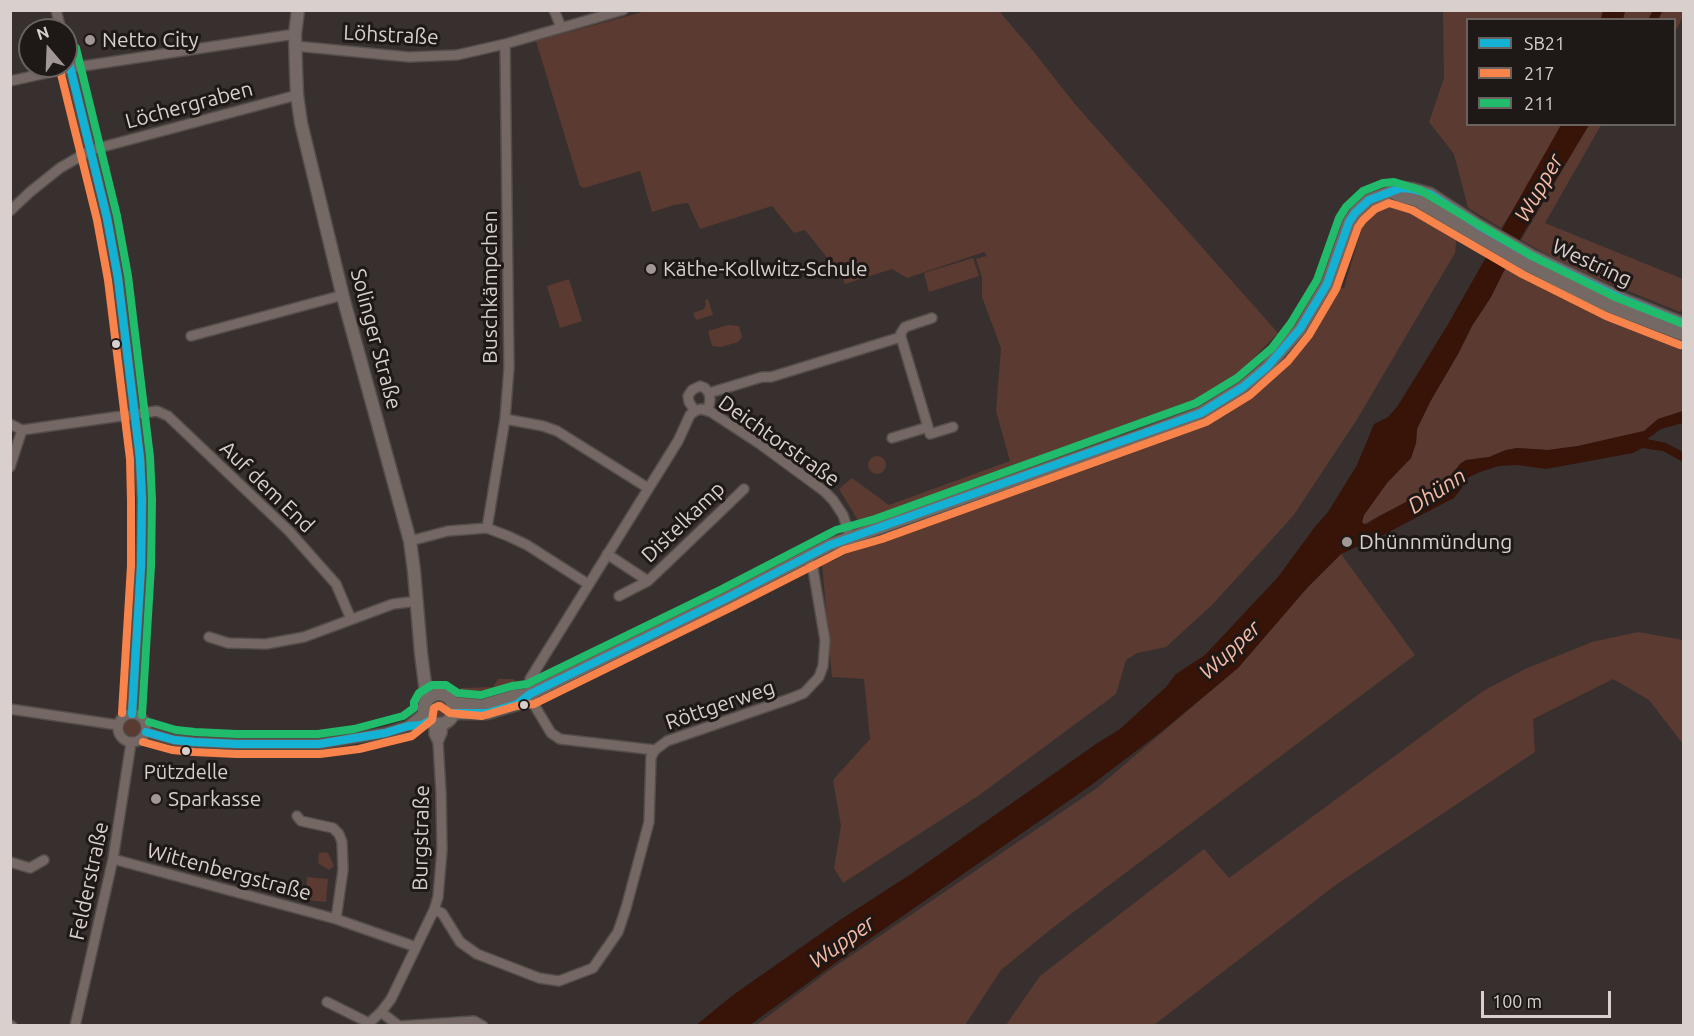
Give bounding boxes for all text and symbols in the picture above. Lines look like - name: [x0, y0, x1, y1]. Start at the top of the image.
- north arrow: [18, 18, 78, 78]
- legend: [1466, 18, 1676, 126]
- street label: Löhstraße: [343, 20, 439, 50]
- text: N: [34, 22, 51, 43]
- place label: Netto City: [102, 27, 199, 53]
- marker: Netto City: [83, 33, 97, 47]
- text: SB21: [1524, 33, 1565, 53]
- text: 217: [1524, 63, 1554, 83]
- street label: Löchergraben: [123, 76, 255, 134]
- text: 211: [1524, 93, 1554, 113]
- water label: Wupper: [1509, 149, 1569, 227]
- street label: Buschkämpchen: [477, 210, 503, 364]
- street label: Westring: [1548, 234, 1636, 292]
- place label: Käthe-Kollwitz-Schule: [663, 256, 867, 282]
- marker: Käthe-Kollwitz-Schule: [644, 262, 658, 276]
- street label: Solinger Straße: [345, 266, 407, 412]
- unlabelled marker: [110, 338, 122, 350]
- street label: Deichtorstraße: [714, 390, 844, 492]
- street label: Auf dem End: [215, 436, 319, 538]
- water label: Dhünn: [1403, 462, 1471, 520]
- street label: Distelkamp: [636, 476, 730, 568]
- place label: Dhünnmündung: [1359, 529, 1512, 555]
- marker: Dhünnmündung: [1340, 535, 1354, 549]
- water label: Wupper: [1194, 615, 1266, 685]
- street label: Röttgerweg: [662, 675, 778, 735]
- unlabelled marker: [518, 699, 530, 711]
- marker: Pützdelle: [180, 745, 192, 757]
- place label: Pützdelle: [144, 760, 228, 784]
- street label: Burgstraße: [407, 785, 435, 891]
- place label: Sparkasse: [168, 786, 261, 812]
- marker: Sparkasse: [149, 792, 163, 806]
- street label: Felderstraße: [64, 820, 114, 942]
- street label: Wittenbergstraße: [144, 838, 314, 906]
- water label: Wupper: [804, 910, 880, 974]
- scale bar: [1484, 979, 1614, 1017]
- text: 100 m: [1492, 991, 1542, 1011]

